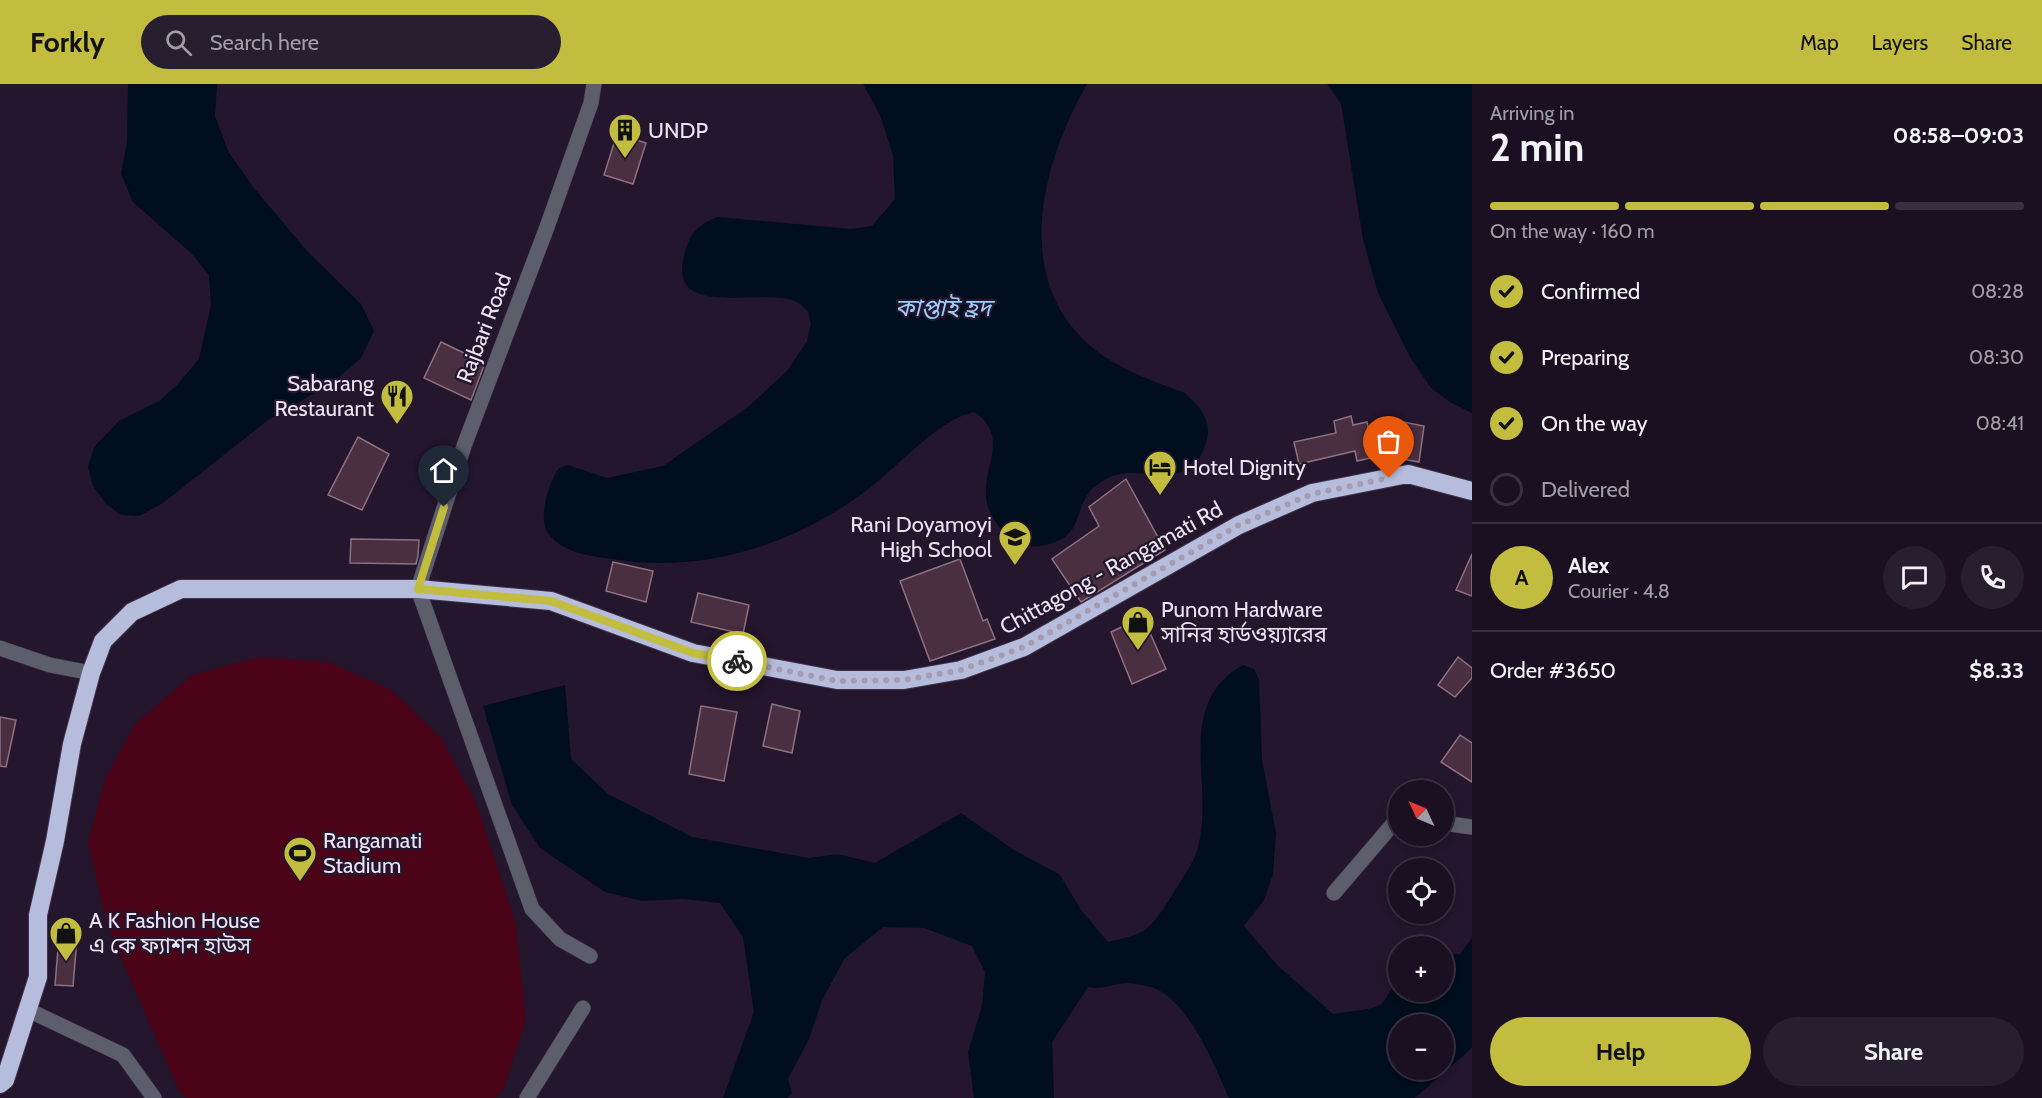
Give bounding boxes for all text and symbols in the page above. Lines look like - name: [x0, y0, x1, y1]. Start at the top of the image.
- search box: [141, 15, 561, 69]
- text: Forkly: [30, 25, 105, 59]
- icon: search: [162, 26, 195, 59]
- text: Search here: [210, 29, 319, 56]
- text: Map: [1800, 30, 1839, 55]
- text: Layers: [1872, 30, 1928, 55]
- text: Share: [1961, 30, 2012, 55]
- text: Arriving in: [1490, 101, 1574, 125]
- building icon: UNDP: [607, 112, 643, 159]
- place label: UNDP: [648, 117, 708, 144]
- text: 08:58–09:03: [1893, 122, 2024, 149]
- text: 2 min: [1490, 123, 1584, 171]
- text: On the way · 160 m: [1490, 219, 1655, 243]
- street label: Rajbari Road: [451, 269, 517, 387]
- icon: check: [1490, 275, 1523, 308]
- text: Confirmed: [1541, 278, 1640, 305]
- text: 08:28: [1971, 279, 2024, 303]
- water label: কাপ্তাই হ্রদ: [895, 293, 996, 322]
- icon: check: [1490, 341, 1523, 374]
- text: Preparing: [1541, 344, 1629, 371]
- text: 08:30: [1969, 345, 2024, 369]
- place label: Sabarang Restaurant: [274, 370, 375, 422]
- restaurant icon: Sabarang Restaurant: [379, 378, 415, 425]
- icon: check: [1490, 407, 1523, 440]
- text: On the way: [1541, 410, 1648, 437]
- text: 08:41: [1976, 411, 2024, 435]
- pin: [1363, 416, 1414, 478]
- icon: bag: [1372, 425, 1405, 458]
- pin: [418, 445, 469, 507]
- hotel icon: Hotel Dignity: [1142, 449, 1178, 496]
- icon: home: [427, 454, 460, 487]
- place label: Hotel Dignity: [1183, 454, 1306, 481]
- text: Delivered: [1541, 476, 1630, 503]
- street label: Chittagong - Rangamati Rd: [995, 496, 1227, 640]
- place label: Rani Doyamoyi High School: [850, 511, 993, 563]
- school or university icon: Rani Doyamoyi High School: [997, 519, 1033, 566]
- button: chat: [1883, 546, 1946, 609]
- button: phone: [1961, 546, 2024, 609]
- text: Alex: [1568, 552, 1609, 579]
- text: A: [1515, 564, 1528, 591]
- text: Courier · 4.8: [1568, 579, 1670, 603]
- place label: Punom Hardware সানির হার্ডওয়্যারের: [1160, 596, 1328, 648]
- shop icon: Punom Hardware সানির হার্ডওয়্যারের: [1120, 604, 1156, 651]
- courier: [707, 631, 767, 691]
- icon: bike: [721, 645, 754, 678]
- text: Order #3650: [1490, 657, 1616, 684]
- text: $8.33: [1969, 657, 2024, 684]
- north arrow: [1388, 780, 1454, 846]
- map controls: [1388, 780, 1454, 1080]
- place label: Rangamati Stadium: [323, 827, 422, 879]
- sports icon: Rangamati Stadium: [282, 835, 318, 882]
- button: locate: [1388, 858, 1454, 924]
- place label: A K Fashion House এ কে ফ্যাশন হাউস: [89, 907, 260, 959]
- shop icon: A K Fashion House এ কে ফ্যাশন হাউস: [48, 915, 84, 962]
- button: +: [1388, 936, 1454, 1002]
- button: −: [1388, 1014, 1454, 1080]
- button: Help: [1490, 1017, 1751, 1086]
- button: Share: [1763, 1017, 2024, 1086]

